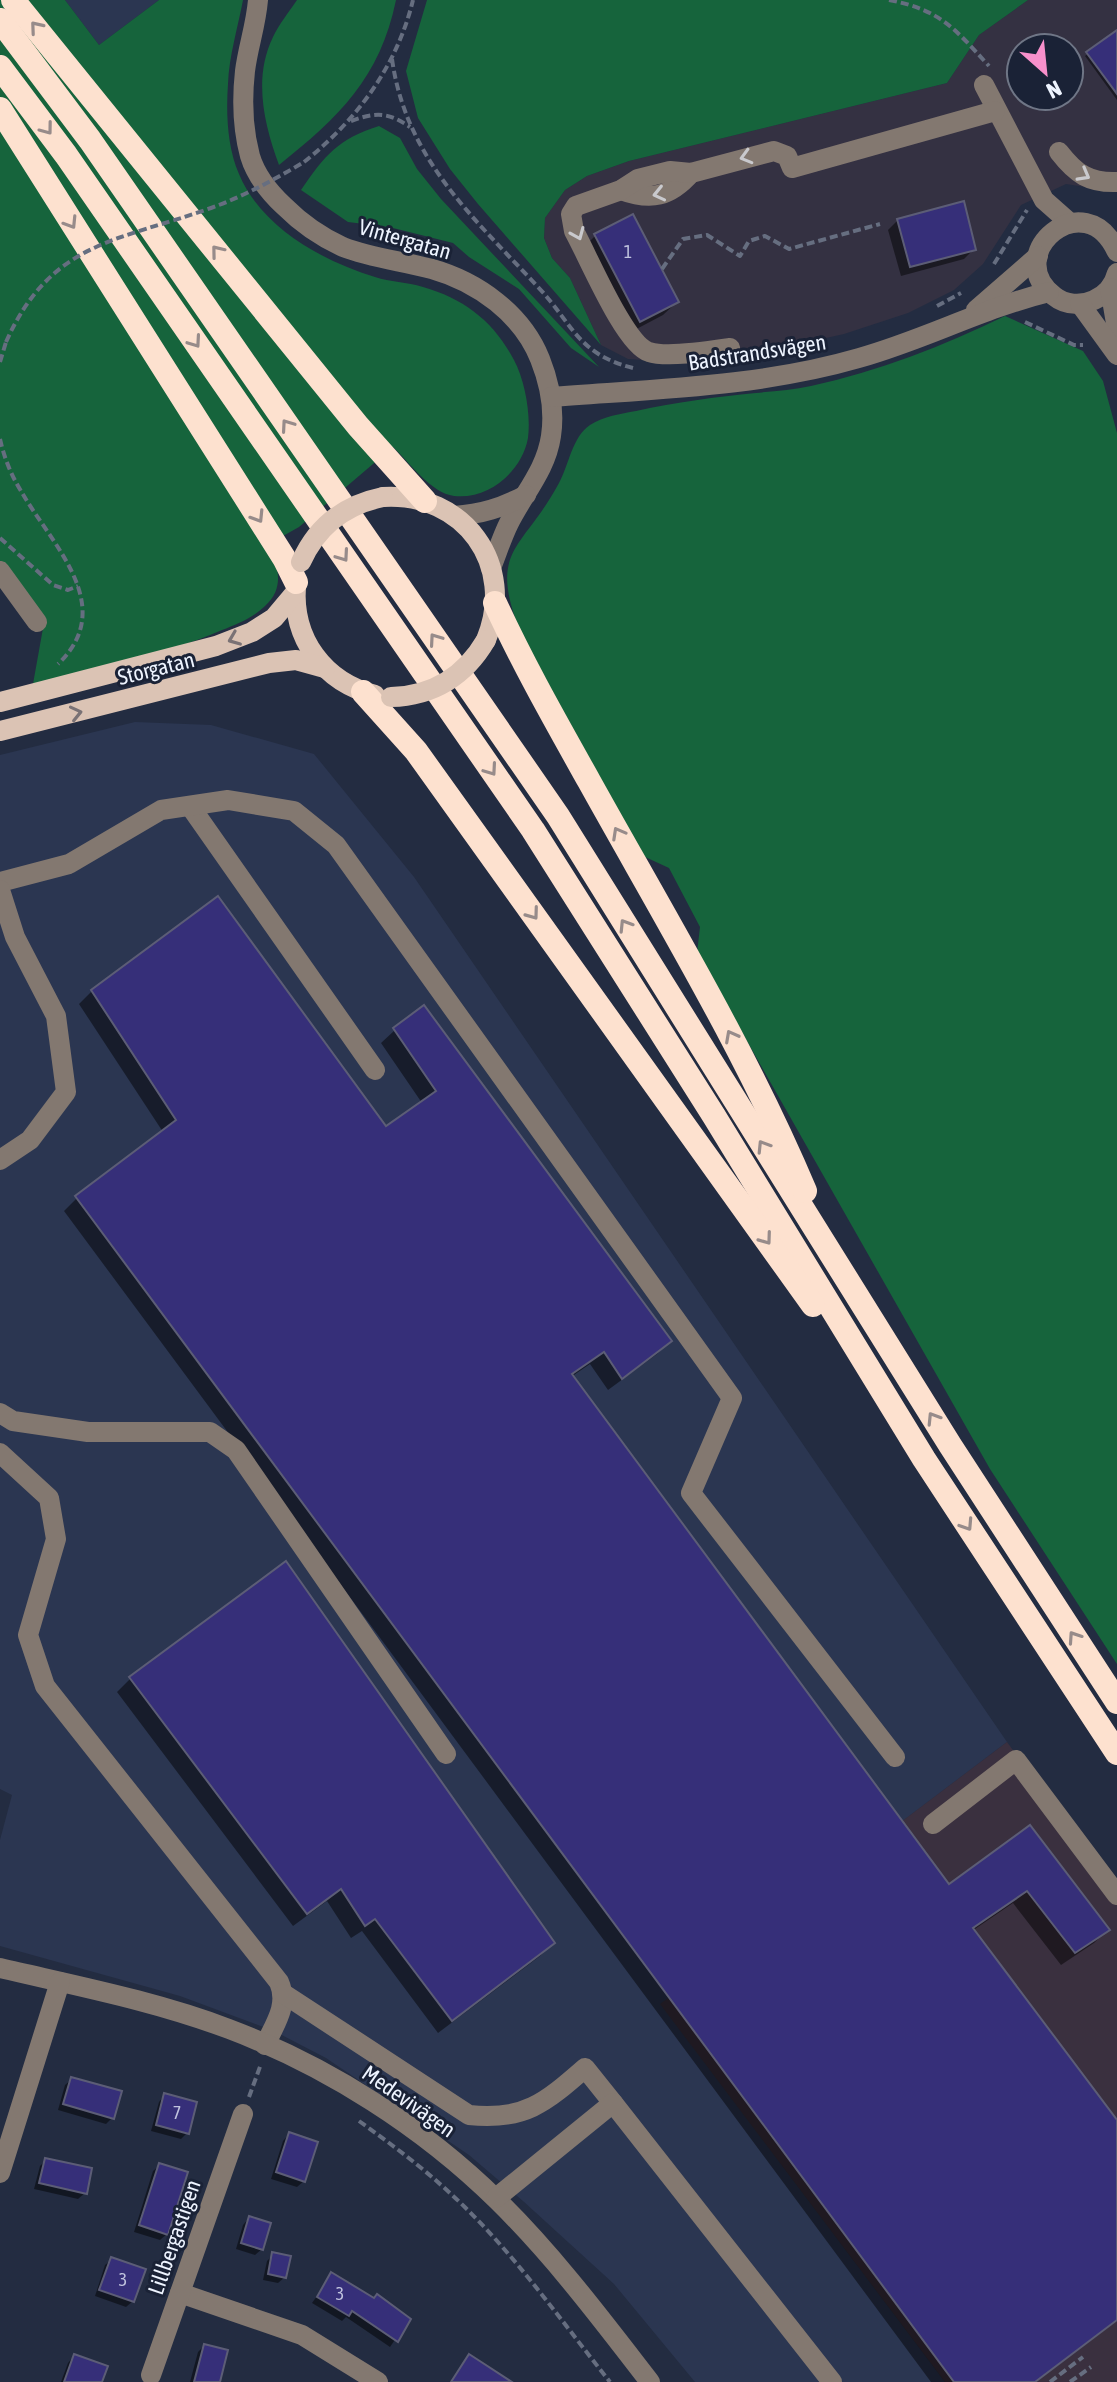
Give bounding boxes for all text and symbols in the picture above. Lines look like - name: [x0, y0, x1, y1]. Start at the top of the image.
- one-way arrow: [31, 22, 46, 37]
- north arrow: [1005, 32, 1085, 112]
- text: N: [1042, 75, 1066, 104]
- one-way arrow: [37, 120, 51, 135]
- one-way arrow: [739, 148, 753, 165]
- one-way arrow: [1076, 166, 1090, 181]
- one-way arrow: [653, 185, 667, 202]
- street label: Vintergatan: [356, 213, 454, 265]
- one-way arrow: [62, 214, 77, 229]
- one-way arrow: [568, 225, 584, 240]
- house number: 1: [624, 241, 632, 262]
- one-way arrow: [212, 246, 227, 261]
- street label: Badstrandsvägen: [686, 328, 828, 376]
- one-way arrow: [185, 334, 200, 348]
- one-way arrow: [282, 419, 297, 433]
- one-way arrow: [248, 508, 263, 522]
- one-way arrow: [333, 548, 348, 562]
- one-way arrow: [228, 629, 242, 646]
- one-way arrow: [430, 633, 445, 647]
- street label: Storgatan: [115, 646, 197, 690]
- one-way arrow: [68, 705, 82, 722]
- one-way arrow: [481, 761, 496, 775]
- one-way arrow: [612, 827, 628, 842]
- one-way arrow: [523, 905, 538, 919]
- one-way arrow: [620, 919, 635, 934]
- one-way arrow: [726, 1030, 741, 1044]
- one-way arrow: [758, 1140, 773, 1154]
- one-way arrow: [756, 1231, 770, 1245]
- one-way arrow: [928, 1412, 943, 1427]
- one-way arrow: [957, 1516, 972, 1530]
- one-way arrow: [1069, 1631, 1084, 1646]
- street label: Medevivägen: [357, 2059, 461, 2143]
- house number: 7: [173, 2102, 181, 2123]
- street label: Lillbergastigen: [142, 2176, 206, 2298]
- house number: 3: [119, 2269, 127, 2290]
- house number: 3: [336, 2283, 344, 2304]

